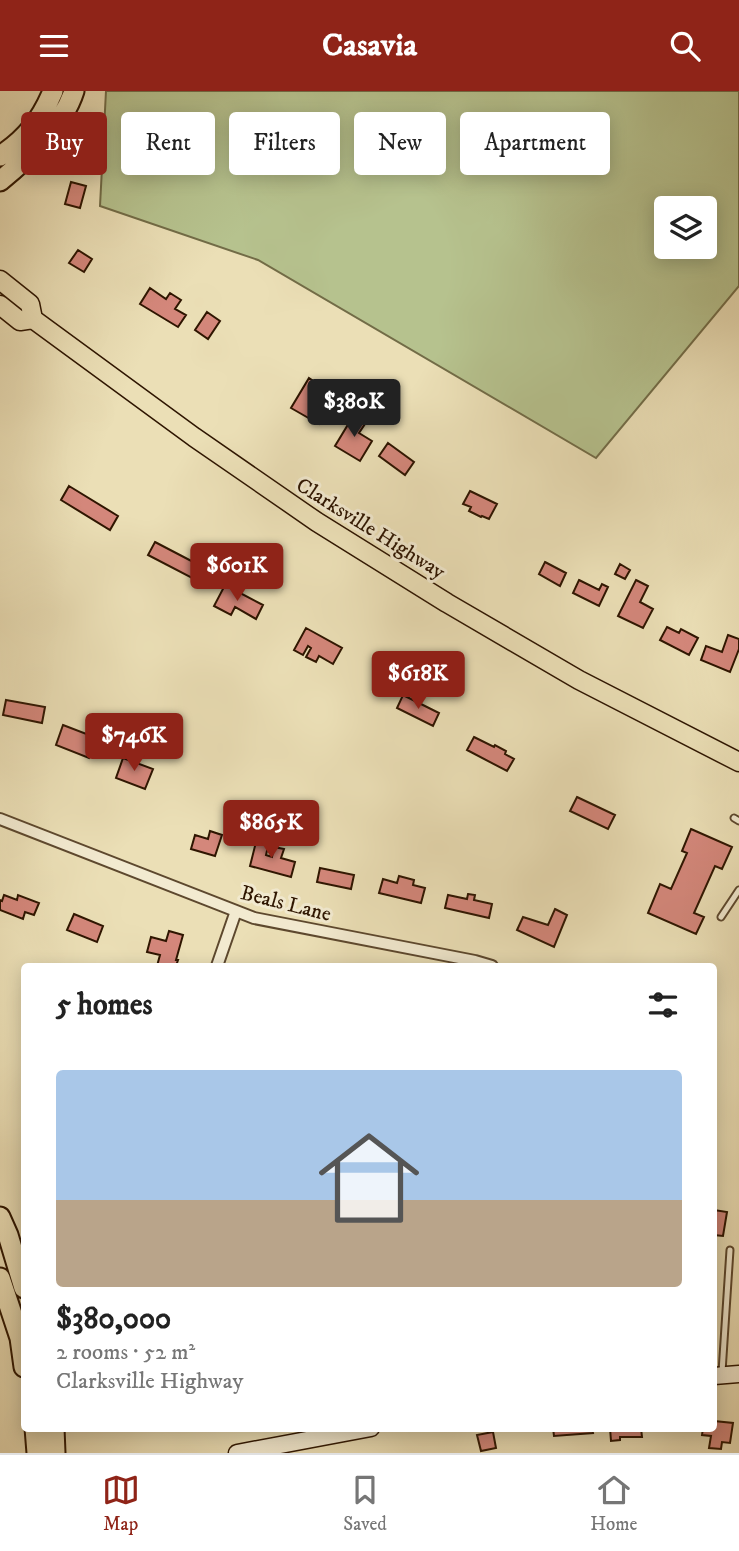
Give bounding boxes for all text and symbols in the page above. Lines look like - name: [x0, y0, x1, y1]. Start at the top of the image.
- text: Casavia: [322, 26, 417, 66]
- icon: menu: [35, 27, 73, 65]
- icon: search: [666, 27, 704, 65]
- chip: Buy: [21, 112, 107, 175]
- chip: Rent: [121, 112, 215, 175]
- chip: Filters: [229, 112, 340, 175]
- chip: New: [354, 112, 446, 175]
- chip: Apartment: [460, 112, 610, 175]
- map controls: [654, 196, 717, 259]
- button: layers: [654, 196, 717, 259]
- pin: $380K: [305, 379, 403, 439]
- text: $380K: [323, 387, 385, 416]
- street label: Clarksville Highway: [291, 472, 451, 586]
- pin: $601K: [188, 543, 286, 603]
- text: $601K: [206, 551, 268, 580]
- pin: $618K: [369, 651, 467, 711]
- text: $618K: [388, 659, 448, 688]
- pin: $746K: [85, 713, 183, 773]
- text: $746K: [101, 721, 167, 750]
- pin: $865K: [222, 801, 320, 860]
- text: $865K: [239, 808, 303, 837]
- street label: Beals Lane: [238, 880, 334, 928]
- icon: filters: [644, 986, 682, 1024]
- text: 5 homes: [56, 987, 152, 1024]
- icon: home: [306, 1115, 432, 1241]
- text: $380,000: [56, 1301, 171, 1338]
- text: 2 rooms · 52 m²: [56, 1338, 195, 1367]
- text: Clarksville Highway: [56, 1367, 243, 1396]
- tab: Map: [102, 1471, 140, 1536]
- tab: Saved: [343, 1471, 387, 1536]
- tab: Home: [590, 1471, 637, 1536]

